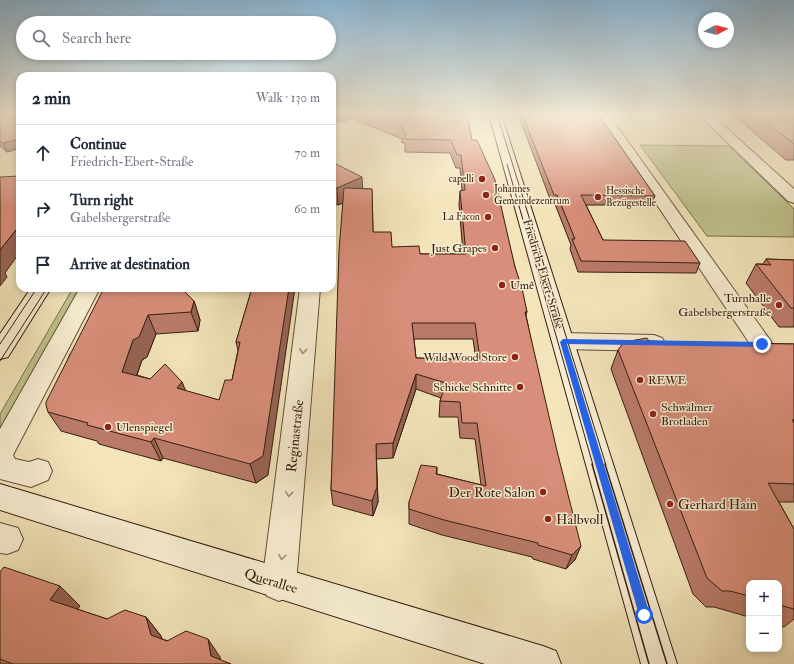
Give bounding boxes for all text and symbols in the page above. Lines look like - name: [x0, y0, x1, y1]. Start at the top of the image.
- north arrow: [698, 12, 734, 48]
- search box: [16, 16, 336, 60]
- icon: search: [30, 27, 52, 49]
- text: Search here: [62, 29, 131, 48]
- text: 2 min: [32, 88, 71, 109]
- text: Walk · 130 m: [256, 90, 320, 106]
- text: Continue: [70, 135, 126, 154]
- icon: ahead: [32, 142, 54, 164]
- text: 70 m: [295, 145, 320, 161]
- text: Friedrich-Ebert-Straße: [70, 154, 194, 170]
- place label: capelli: [449, 173, 474, 186]
- marker: capelli: [477, 174, 487, 184]
- place label: Johannes Gemeindezentrum: [493, 183, 570, 207]
- place label: Hessische Bezügestelle: [606, 185, 656, 209]
- marker: Johannes Gemeindezentrum: [481, 190, 491, 200]
- text: Turn right: [70, 191, 133, 210]
- marker: Hessische Bezügestelle: [593, 192, 603, 202]
- icon: right: [32, 198, 54, 220]
- text: 60 m: [294, 201, 320, 217]
- text: Gabelsbergerstraße: [70, 210, 170, 226]
- place label: La Facon: [442, 211, 480, 223]
- marker: La Facon: [483, 212, 493, 222]
- street label: Friedrich-Ebert-Straße: [519, 217, 567, 331]
- place label: Just Grapes: [430, 241, 487, 256]
- marker: Just Grapes: [490, 243, 500, 253]
- icon: arrive: [32, 254, 54, 276]
- text: Arrive at destination: [70, 255, 190, 274]
- place label: Umê: [510, 278, 534, 293]
- marker: Umê: [497, 280, 507, 290]
- place label: Turnhalle Gabelsbergerstraße: [678, 291, 771, 320]
- marker: Turnhalle Gabelsbergerstraße: [774, 300, 784, 310]
- route end: [753, 335, 771, 353]
- one-way arrow: [299, 348, 308, 354]
- place label: Wild Wood Store: [422, 350, 507, 365]
- marker: Wild Wood Store: [510, 352, 520, 362]
- place label: REWE: [648, 373, 686, 388]
- marker: REWE: [635, 375, 645, 385]
- place label: Schicke Schnitte: [433, 380, 512, 395]
- marker: Schicke Schnitte: [515, 382, 525, 392]
- street label: Reginastraße: [283, 399, 307, 473]
- place label: Schwälmer Brotladen: [661, 400, 713, 429]
- marker: Schwälmer Brotladen: [648, 409, 658, 419]
- place label: Ulenspiegel: [116, 420, 173, 435]
- marker: Ulenspiegel: [103, 422, 113, 432]
- place label: Der Rote Salon: [449, 484, 535, 501]
- marker: Der Rote Salon: [538, 487, 548, 497]
- one-way arrow: [285, 491, 294, 497]
- place label: Gerhard Hain: [678, 496, 757, 513]
- marker: Gerhard Hain: [665, 499, 675, 509]
- place label: Halbvoll: [556, 511, 604, 528]
- marker: Halbvoll: [543, 514, 553, 524]
- one-way arrow: [278, 554, 287, 560]
- street label: Querallee: [242, 565, 300, 597]
- map controls: [746, 580, 782, 652]
- button: +: [746, 580, 782, 616]
- route start: [635, 606, 653, 624]
- button: −: [746, 616, 782, 652]

